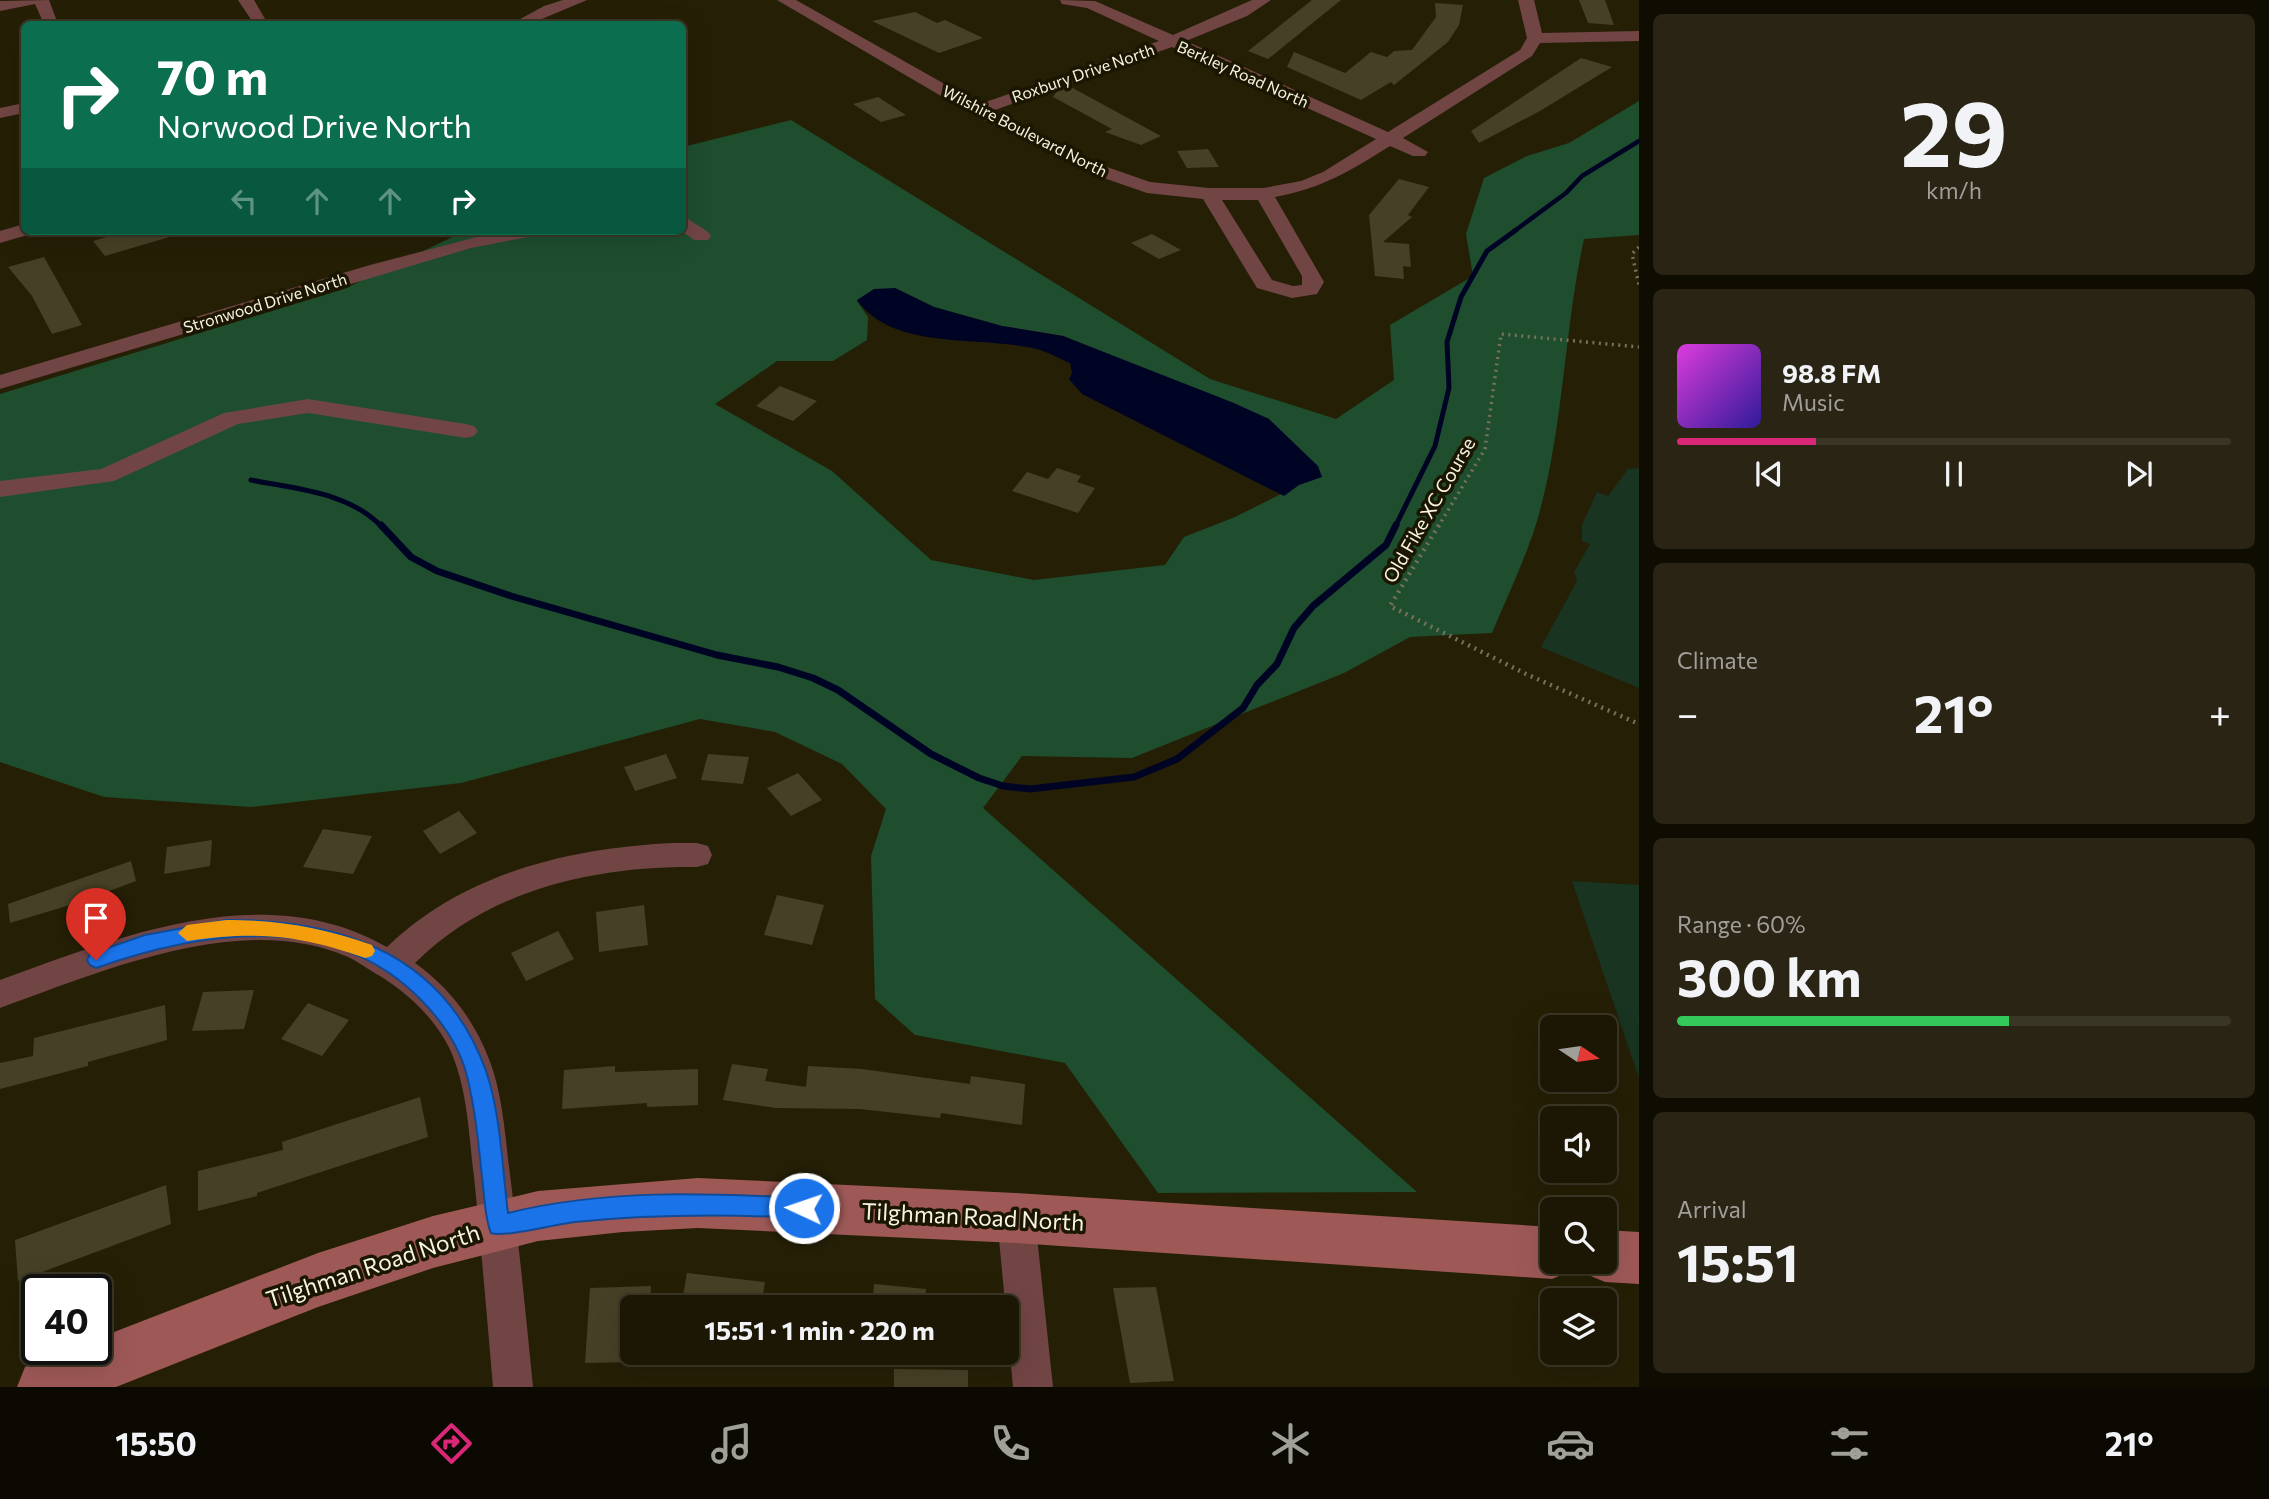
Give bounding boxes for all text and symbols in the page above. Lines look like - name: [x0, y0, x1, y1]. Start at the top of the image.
- street label: Berkley Road North: [1175, 36, 1312, 111]
- street label: Roxbury Drive North: [1009, 39, 1157, 106]
- text: 70 m: [157, 45, 268, 105]
- icon: right: [42, 49, 133, 140]
- text: 29: [1900, 74, 2008, 186]
- street label: Wilshire Boulevard North: [940, 81, 1111, 180]
- text: Norwood Drive North: [157, 105, 472, 145]
- text: km/h: [1926, 176, 1982, 204]
- icon: left: [225, 182, 263, 220]
- icon: ahead: [298, 182, 336, 220]
- icon: ahead: [371, 182, 409, 220]
- icon: right: [444, 182, 482, 220]
- street label: Stronwood Drive North: [181, 269, 349, 336]
- text: 98.8 FM: [1782, 357, 1881, 388]
- text: Music: [1782, 388, 1845, 416]
- street label: Old Fike XC Course: [1378, 433, 1480, 587]
- icon: previous: [1750, 455, 1788, 493]
- icon: pause: [1935, 455, 1973, 493]
- icon: next: [2120, 455, 2158, 493]
- text: Climate: [1677, 646, 1758, 674]
- text: 21°: [1914, 680, 1993, 744]
- text: −: [1677, 689, 1699, 736]
- text: +: [2209, 689, 2231, 736]
- pin: [66, 888, 126, 960]
- icon: arrive: [77, 899, 115, 937]
- text: Range · 60%: [1677, 910, 1805, 938]
- text: 300 km: [1677, 944, 1862, 1008]
- north arrow: [1540, 1015, 1617, 1092]
- map controls: [1540, 1015, 1617, 1365]
- button: sound: [1540, 1106, 1617, 1183]
- position arrow: [767, 1171, 841, 1245]
- text: Arrival: [1677, 1195, 1747, 1223]
- street label: Tilghman Road North: [861, 1196, 1085, 1236]
- button: search: [1540, 1197, 1617, 1274]
- street label: Tilghman Road North: [262, 1217, 483, 1313]
- text: 15:51: [1677, 1229, 1798, 1293]
- speed limit sign: 40: [21, 1274, 112, 1365]
- button: layers: [1540, 1288, 1617, 1365]
- text: 15:51 · 1 min · 220 m: [704, 1314, 935, 1345]
- icon: directions: [427, 1419, 476, 1468]
- icon: music: [707, 1419, 756, 1468]
- icon: phone: [986, 1419, 1035, 1468]
- icon: climate: [1266, 1419, 1315, 1468]
- icon: car: [1546, 1419, 1595, 1468]
- icon: filters: [1825, 1419, 1874, 1468]
- text: 15:50: [115, 1423, 197, 1463]
- text: 21°: [2105, 1423, 2154, 1463]

